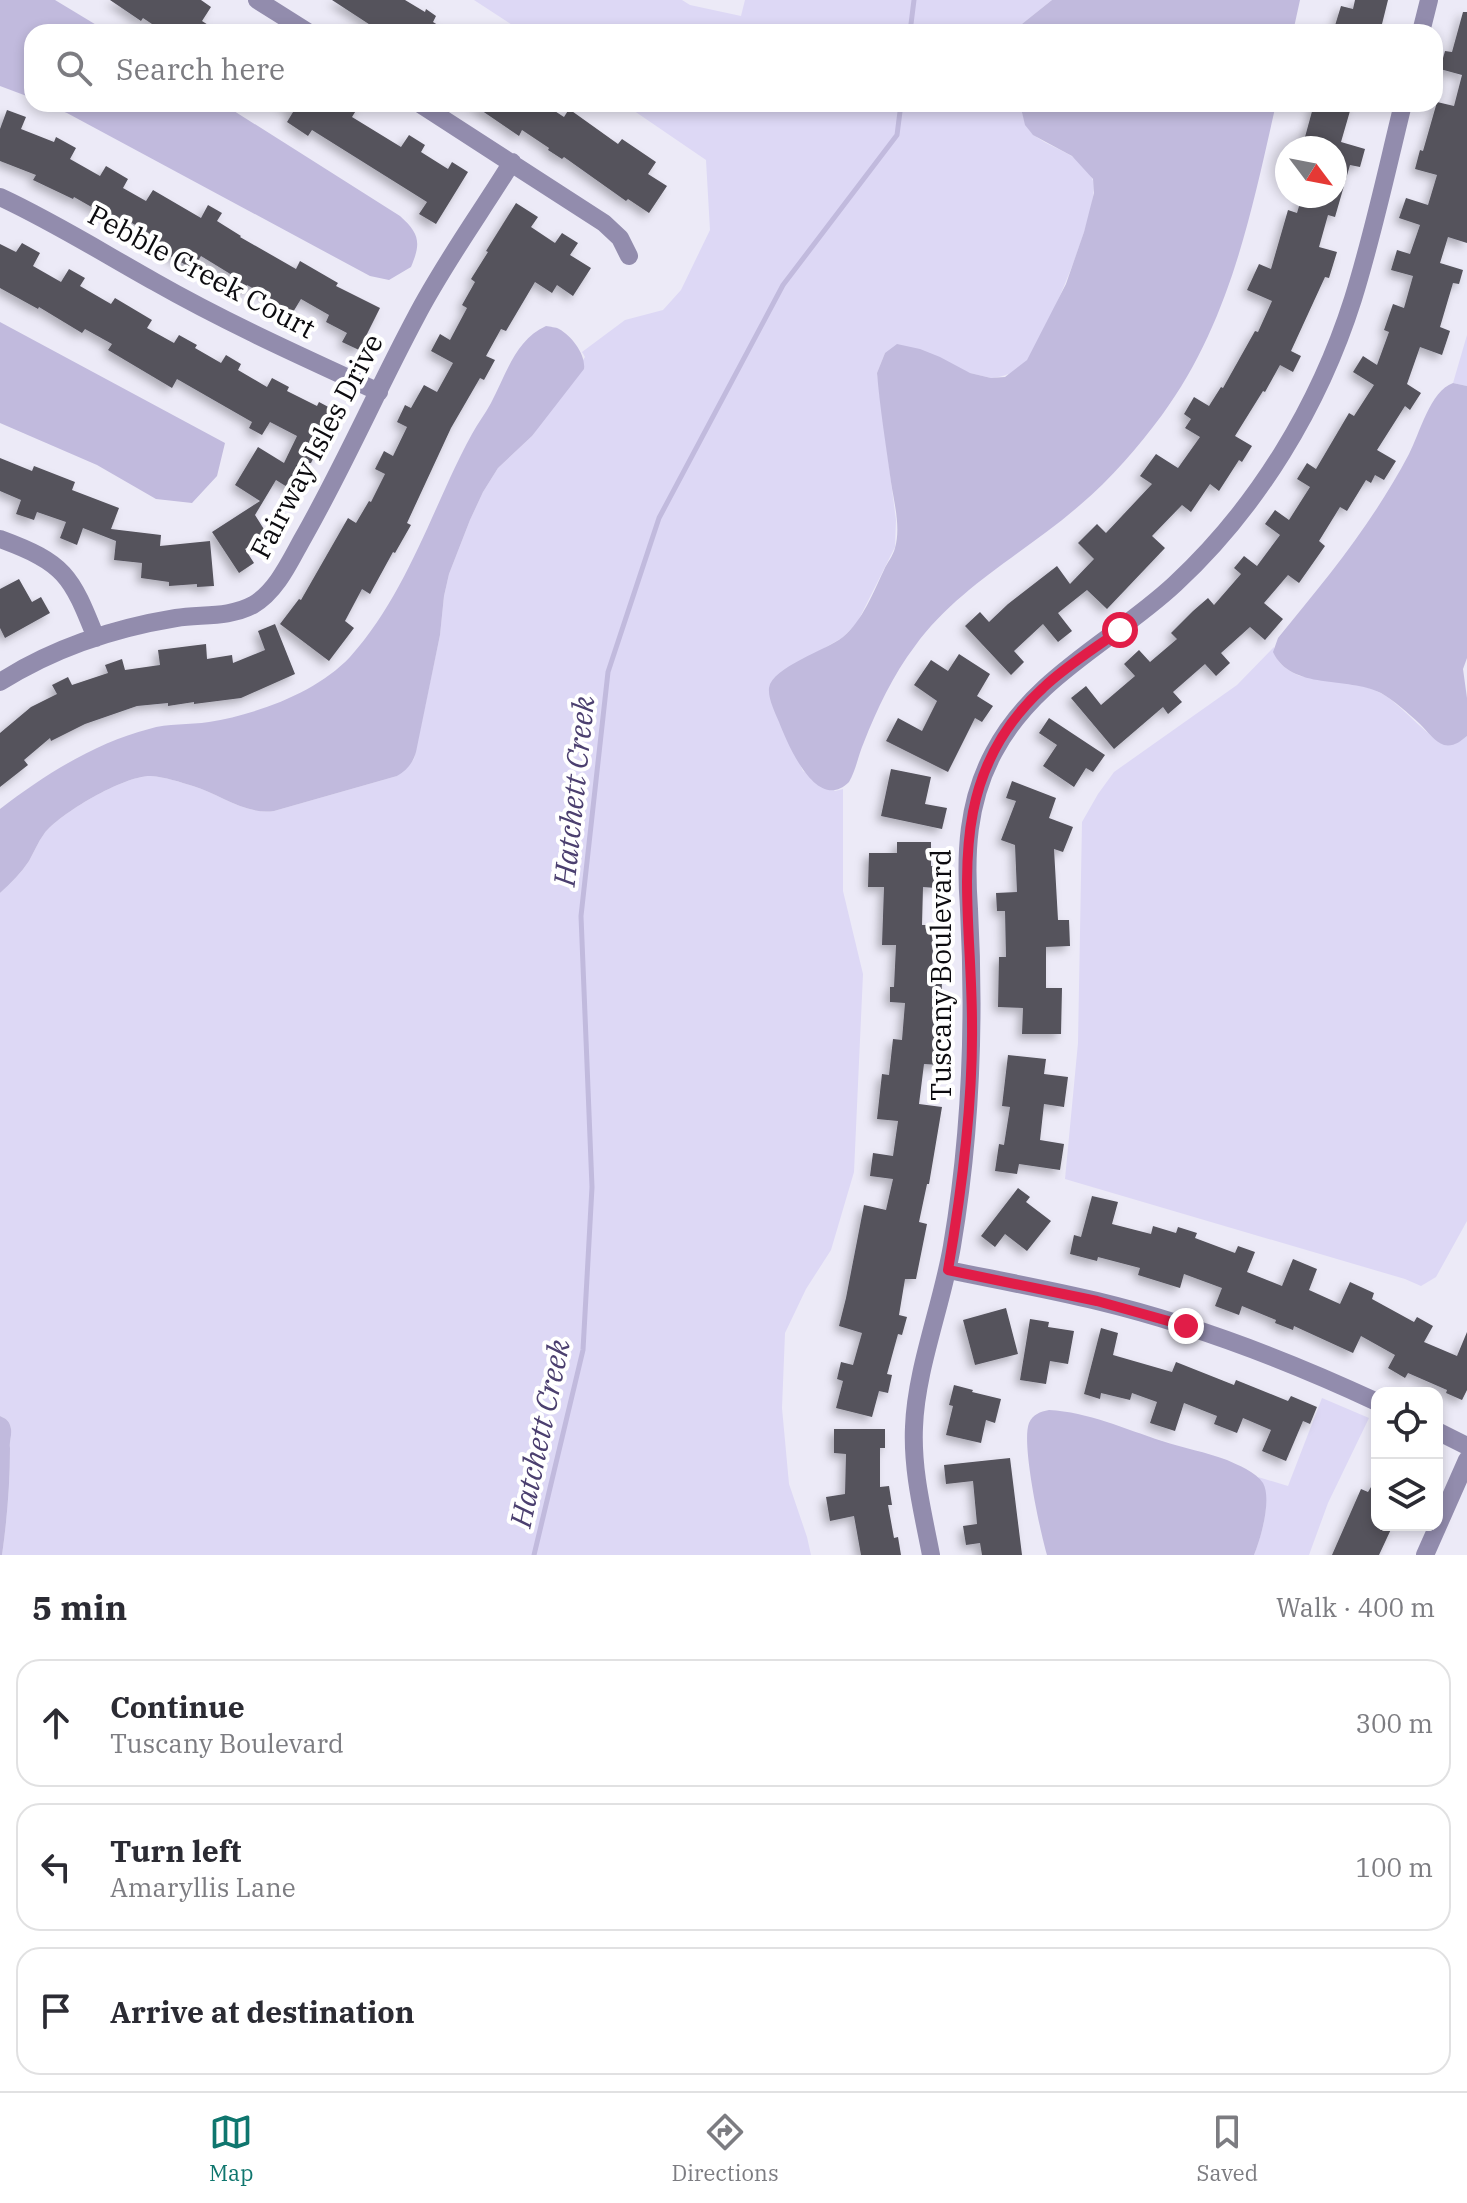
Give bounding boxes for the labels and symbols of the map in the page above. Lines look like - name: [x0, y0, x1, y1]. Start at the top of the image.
- north arrow: [1275, 136, 1347, 208]
- street label: Pebble Creek Court: [82, 196, 322, 347]
- street label: Fairway Isles Drive: [241, 327, 391, 565]
- route start: [1102, 612, 1138, 648]
- water label: Hatchett Creek: [544, 694, 602, 889]
- street label: Tuscany Boulevard: [922, 849, 959, 1101]
- route end: [1168, 1308, 1204, 1344]
- water label: Hatchett Creek: [500, 1335, 578, 1532]

